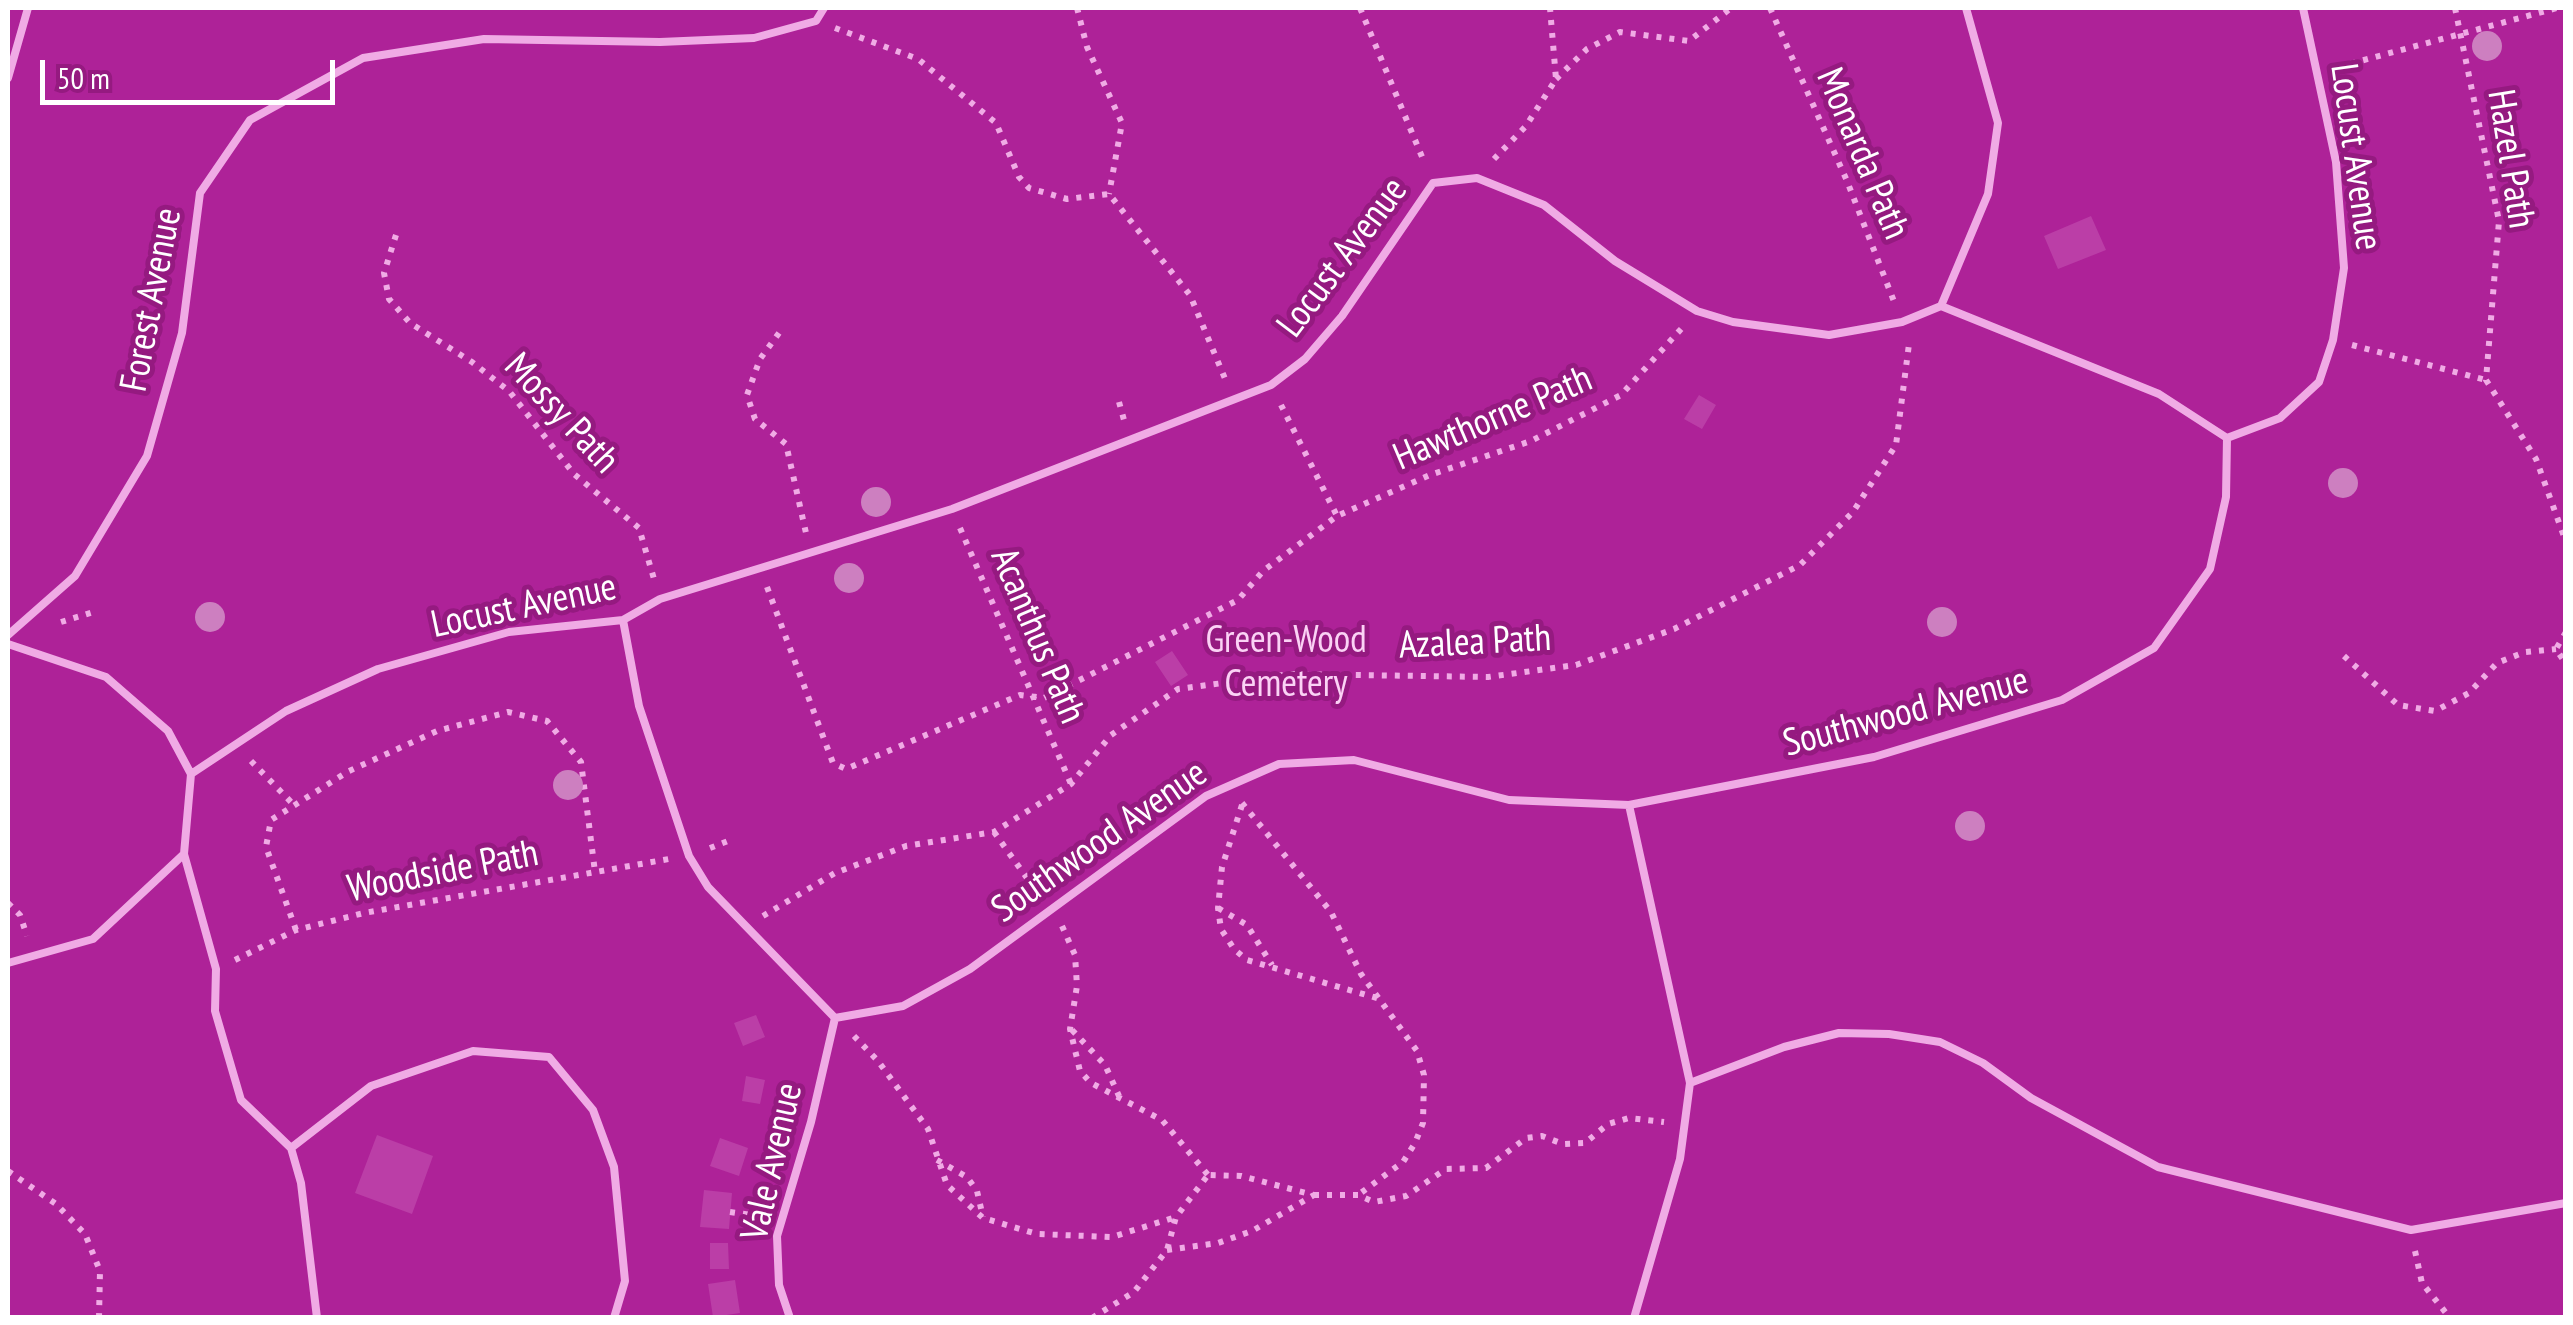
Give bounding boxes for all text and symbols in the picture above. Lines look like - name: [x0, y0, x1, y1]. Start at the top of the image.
- scale bar: [45, 40, 340, 102]
- text: 50 m: [57, 58, 110, 97]
- street label: Locust Avenue: [2319, 61, 2391, 253]
- street label: Monarda Path: [1806, 62, 1918, 246]
- street label: Hazel Path: [2477, 86, 2543, 232]
- street label: Locust Avenue: [1268, 169, 1418, 347]
- street label: Forest Avenue: [112, 205, 192, 395]
- street label: Mossy Path: [494, 345, 628, 483]
- street label: Hawthorne Path: [1387, 357, 1599, 481]
- street label: Acanthus Path: [980, 541, 1094, 731]
- street label: Locust Avenue: [427, 565, 621, 649]
- street label: Azalea Path: [1398, 616, 1552, 670]
- park label: Green-Wood Cemetery: [1205, 618, 1367, 708]
- street label: Southwood Avenue: [1778, 658, 2034, 768]
- street label: Southwood Avenue: [984, 751, 1216, 933]
- street label: Woodside Path: [344, 831, 542, 913]
- street label: Vale Avenue: [733, 1079, 813, 1245]

